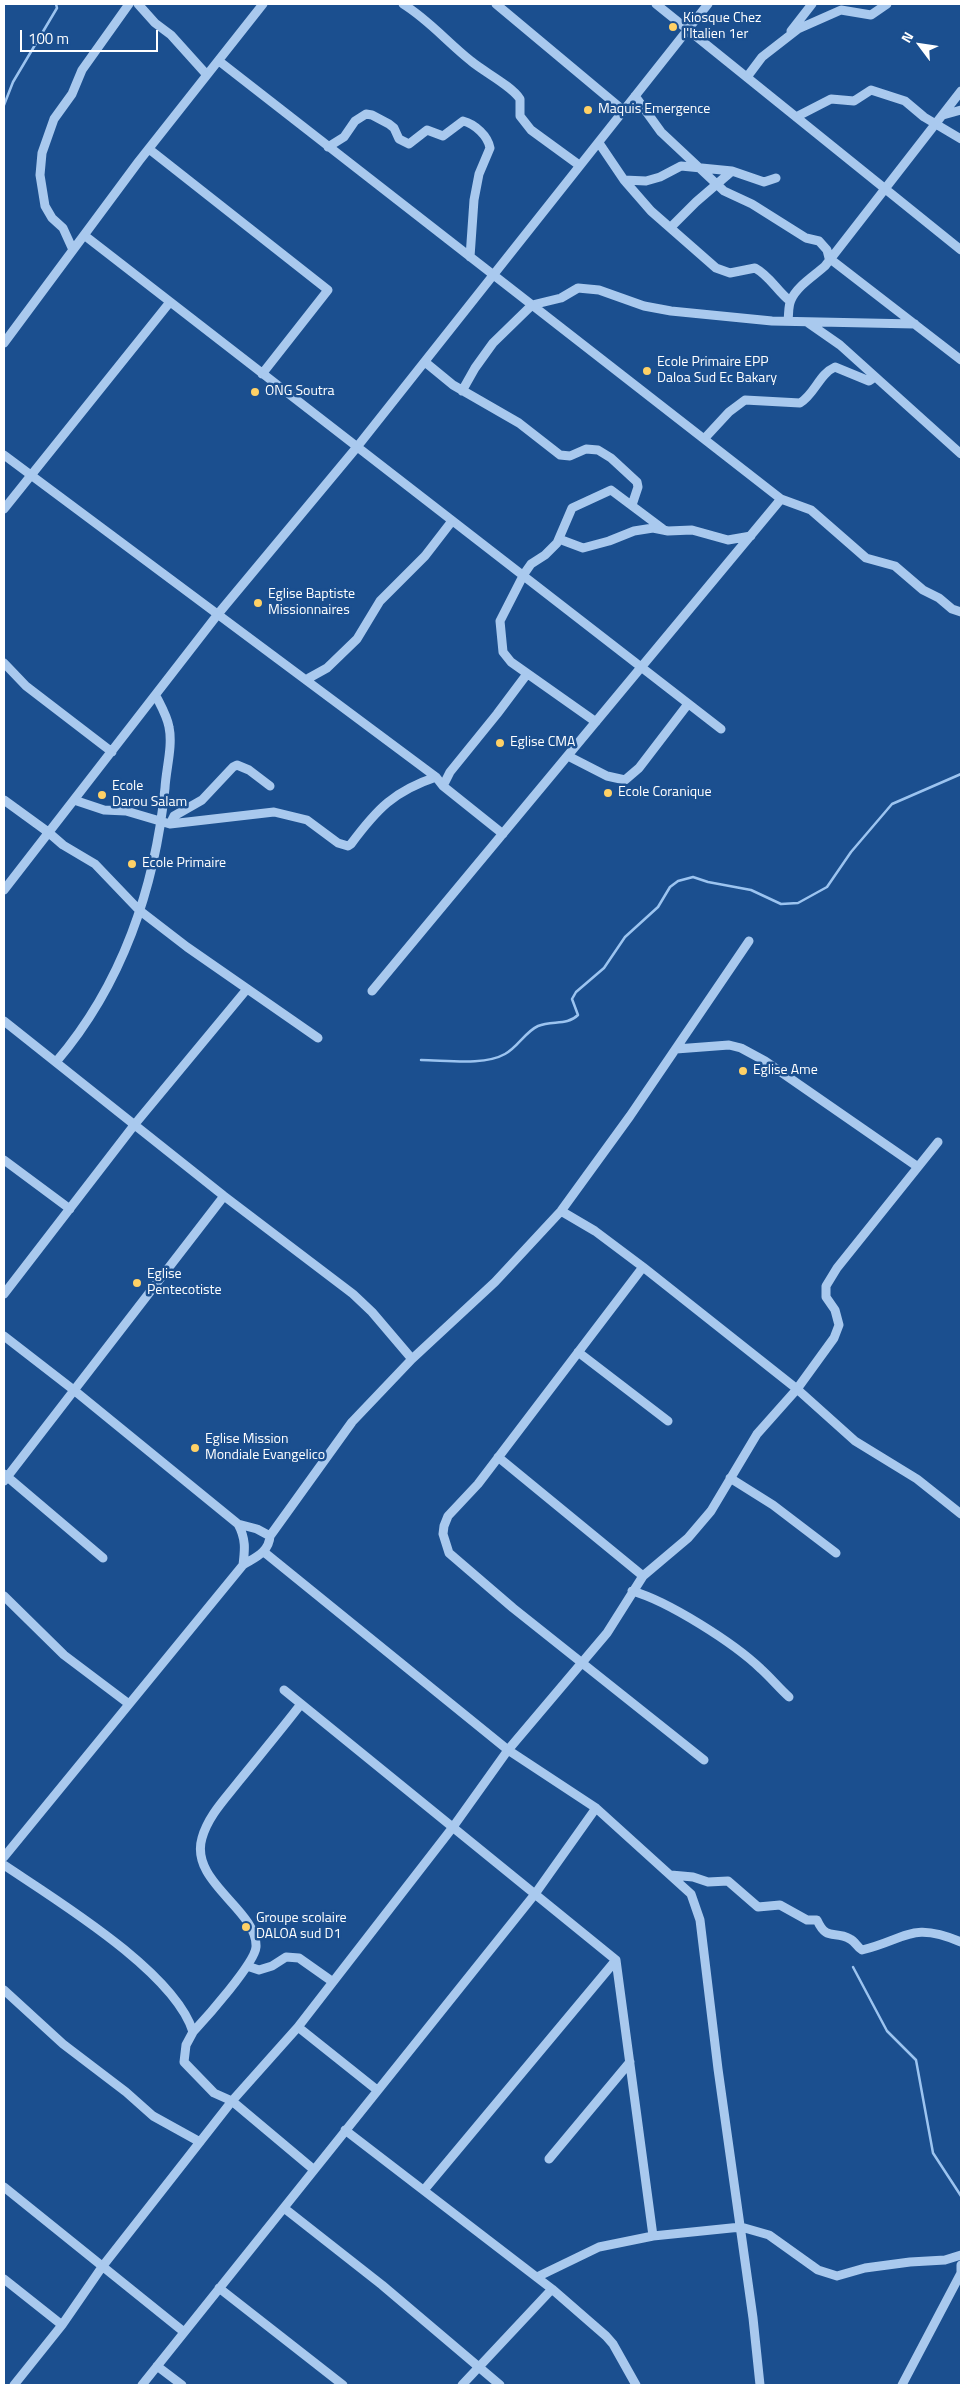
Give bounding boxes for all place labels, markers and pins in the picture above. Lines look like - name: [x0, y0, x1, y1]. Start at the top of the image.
- place label: Kiosque Chez l'Italien 1er: [683, 11, 761, 44]
- marker: Kiosque Chez l'Italien 1er: [667, 21, 679, 33]
- place label: Maquis Emergence: [598, 102, 710, 118]
- marker: Maquis Emergence: [582, 104, 594, 116]
- place label: Ecole Primaire EPP Daloa Sud Ec Bakary: [657, 355, 777, 388]
- marker: Ecole Primaire EPP Daloa Sud Ec Bakary: [641, 365, 653, 377]
- place label: ONG Soutra: [265, 384, 335, 400]
- marker: ONG Soutra: [249, 386, 261, 398]
- place label: Eglise Baptiste Missionnaires: [268, 587, 355, 620]
- marker: Eglise Baptiste Missionnaires: [252, 597, 264, 609]
- place label: Eglise CMA: [510, 735, 575, 751]
- marker: Eglise CMA: [494, 737, 506, 749]
- place label: Ecole Darou Salam: [112, 779, 187, 812]
- place label: Ecole Coranique: [618, 785, 712, 801]
- marker: Ecole Coranique: [602, 787, 614, 799]
- marker: Ecole Darou Salam: [96, 789, 108, 801]
- place label: Ecole Primaire: [142, 856, 226, 872]
- marker: Ecole Primaire: [126, 858, 138, 870]
- place label: Eglise Ame: [753, 1063, 818, 1079]
- marker: Eglise Ame: [737, 1065, 749, 1077]
- place label: Eglise Pentecotiste: [147, 1267, 222, 1300]
- marker: Eglise Pentecotiste: [131, 1277, 143, 1289]
- place label: Eglise Mission Mondiale Evangelico: [205, 1432, 325, 1464]
- marker: Eglise Mission Mondiale Evangelico: [189, 1442, 201, 1454]
- place label: Groupe scolaire DALOA sud D1: [256, 1911, 347, 1944]
- marker: Groupe scolaire DALOA sud D1: [240, 1921, 252, 1933]

